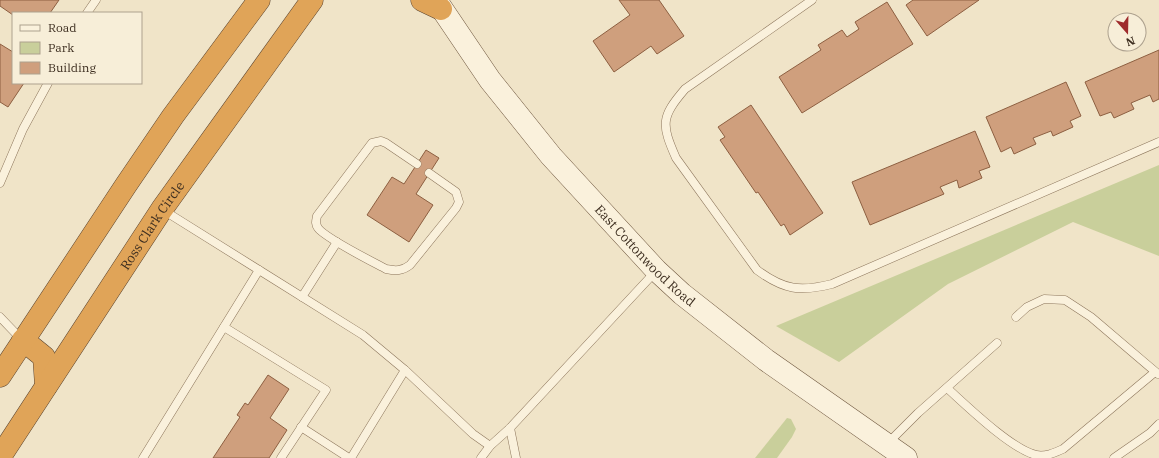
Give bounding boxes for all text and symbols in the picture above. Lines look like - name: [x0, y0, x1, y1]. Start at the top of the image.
- legend: [12, 12, 142, 84]
- north arrow: [1107, 12, 1147, 52]
- text: Road: [48, 20, 77, 35]
- text: N: [1124, 33, 1137, 50]
- text: Park: [48, 40, 74, 55]
- text: Building: [48, 60, 96, 75]
- street label: Ross Clark Circle: [116, 178, 188, 273]
- street label: East Cottonwood Road: [591, 201, 699, 310]

